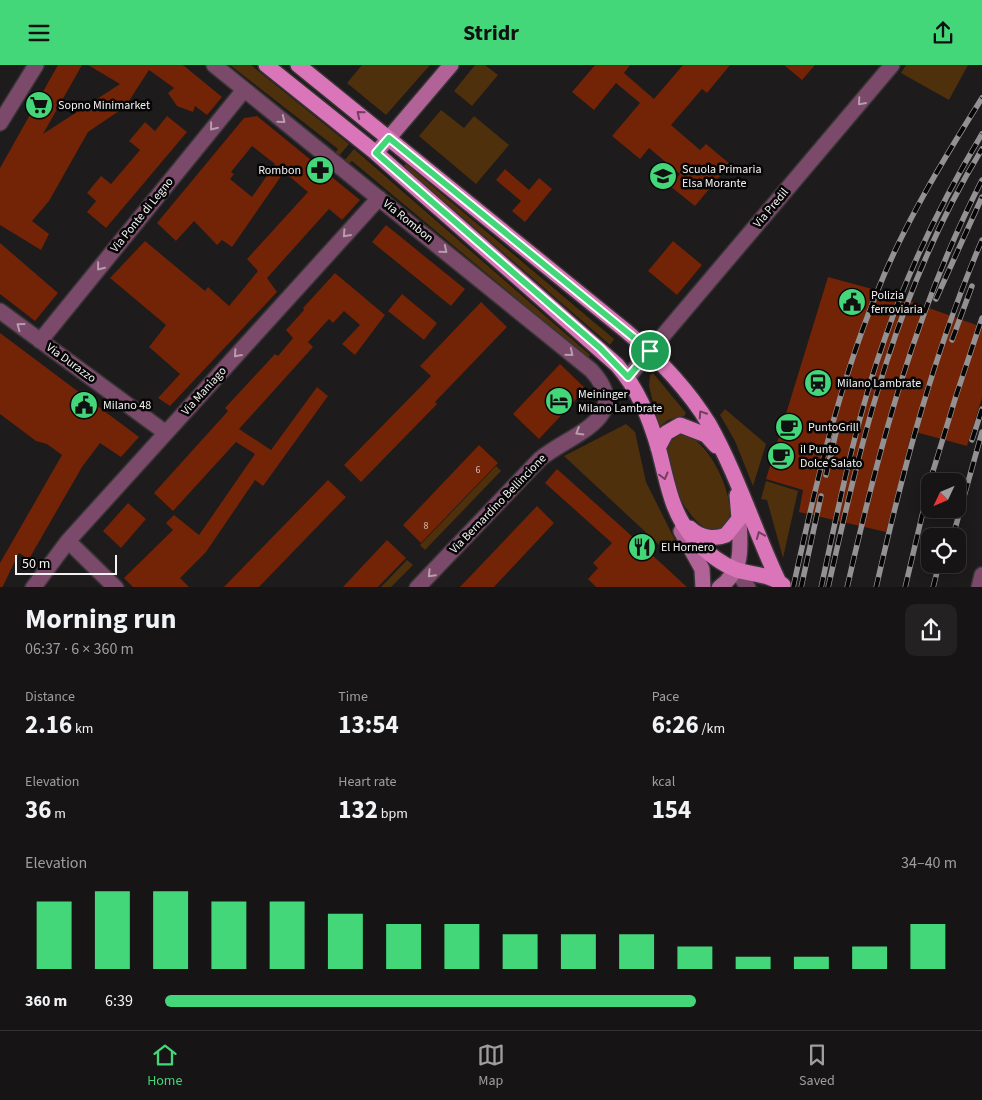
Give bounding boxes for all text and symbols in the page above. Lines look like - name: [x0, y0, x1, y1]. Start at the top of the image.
- text: Stridr: [463, 17, 519, 49]
- icon: menu: [25, 19, 53, 47]
- icon: share: [929, 19, 957, 47]
- supermarket icon: Sopno Minimarket: [24, 90, 54, 120]
- one-way arrow: [858, 96, 866, 105]
- place label: Sopno Minimarket: [58, 97, 150, 114]
- one-way arrow: [357, 112, 366, 120]
- one-way arrow: [276, 114, 286, 123]
- one-way arrow: [210, 122, 219, 131]
- pharmacy icon: Rombon: [305, 155, 335, 185]
- school or university icon: Scuola Primaria Elsa Morante: [648, 161, 678, 191]
- place label: Scuola Primaria Elsa Morante: [682, 161, 762, 192]
- place label: Rombon: [258, 162, 301, 179]
- street label: Via Ponte di Legno: [106, 174, 178, 256]
- street label: Via Predil: [749, 185, 793, 231]
- street label: Via Rombon: [379, 195, 437, 247]
- one-way arrow: [343, 228, 352, 237]
- one-way arrow: [438, 245, 447, 253]
- one-way arrow: [97, 261, 105, 270]
- public building icon: Polizia ferroviaria: [837, 287, 867, 317]
- place label: Polizia ferroviaria: [871, 287, 923, 318]
- one-way arrow: [16, 323, 26, 332]
- pin: [629, 330, 671, 372]
- icon: arrive: [636, 337, 664, 365]
- street label: Via Durazzo: [43, 339, 99, 387]
- one-way arrow: [564, 347, 573, 355]
- one-way arrow: [234, 349, 243, 358]
- street label: Via Maniago: [178, 363, 230, 419]
- station icon: Milano Lambrate: [803, 368, 833, 398]
- place label: Milano Lambrate: [837, 375, 921, 392]
- hotel icon: Meininger Milano Lambrate: [544, 386, 574, 416]
- place label: Meininger Milano Lambrate: [578, 386, 662, 417]
- public building icon: Milano 48: [69, 390, 99, 420]
- place label: Milano 48: [103, 397, 151, 414]
- one-way arrow: [699, 410, 708, 419]
- cafe icon: PuntoGrill: [774, 412, 804, 442]
- place label: PuntoGrill: [808, 419, 859, 436]
- one-way arrow: [576, 426, 585, 436]
- cafe icon: il Punto Dolce Salato: [766, 441, 796, 471]
- place label: il Punto Dolce Salato: [800, 441, 862, 472]
- street label: Via Bernardino Bellincione: [446, 450, 550, 558]
- house number: 6: [476, 463, 481, 477]
- one-way arrow: [658, 472, 669, 481]
- north arrow: [921, 473, 966, 517]
- map controls: [921, 473, 966, 573]
- house number: 8: [424, 519, 429, 533]
- button: locate: [921, 528, 966, 573]
- one-way arrow: [756, 531, 766, 540]
- restaurant icon: El Hornero: [627, 532, 657, 562]
- place label: El Hornero: [661, 539, 714, 556]
- scale bar: [15, 553, 118, 576]
- text: 50 m: [22, 554, 50, 574]
- one-way arrow: [428, 568, 437, 577]
- text: Morning run: [25, 599, 176, 639]
- button: share: [905, 604, 957, 656]
- text: 06:37 · 6 × 360 m: [25, 638, 134, 660]
- text: Distance: [25, 687, 75, 707]
- text: Time: [338, 687, 368, 707]
- text: Pace: [652, 687, 679, 707]
- text: 2.16: [25, 707, 72, 743]
- text: 13:54: [338, 707, 399, 743]
- text: 6:26: [652, 707, 699, 743]
- text: km: [72, 719, 93, 739]
- text: /km: [699, 719, 725, 739]
- text: Elevation: [25, 772, 80, 792]
- text: Heart rate: [338, 772, 397, 792]
- text: kcal: [652, 772, 675, 792]
- text: 36: [25, 792, 51, 828]
- text: 132: [338, 792, 378, 828]
- text: 154: [652, 792, 691, 828]
- text: m: [51, 804, 66, 824]
- text: bpm: [378, 804, 408, 824]
- text: Elevation: [25, 852, 87, 874]
- text: 34–40 m: [901, 852, 957, 874]
- text: 360 m: [25, 990, 67, 1012]
- text: 6:39: [105, 990, 133, 1012]
- tab: Home: [147, 1041, 182, 1091]
- tab: Map: [477, 1041, 505, 1091]
- tab: Saved: [799, 1041, 835, 1091]

